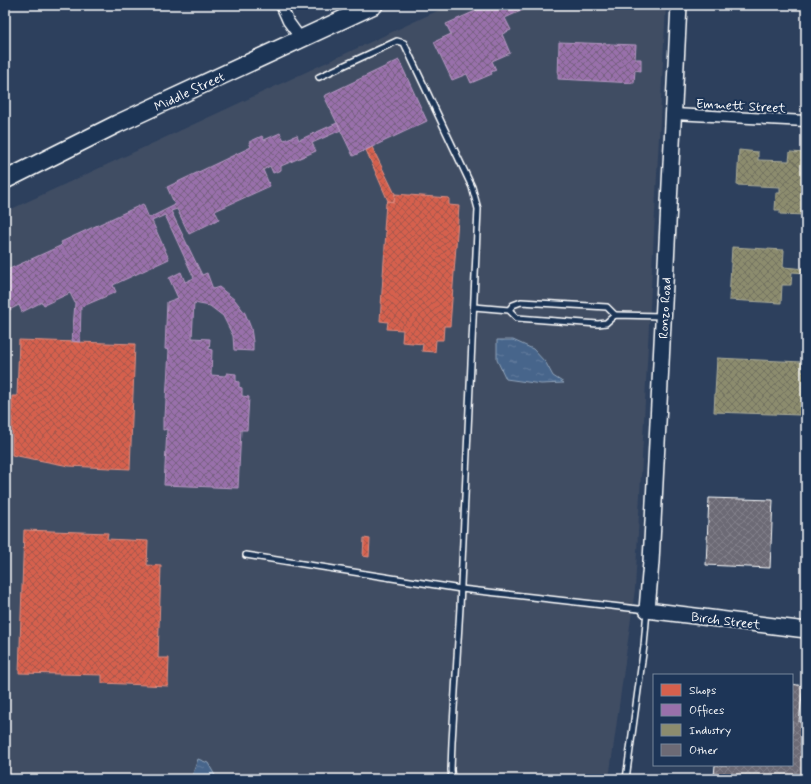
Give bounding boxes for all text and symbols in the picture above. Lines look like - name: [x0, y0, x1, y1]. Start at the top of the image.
- street label: Middle Street: [152, 69, 228, 116]
- street label: Emmett Street: [696, 96, 787, 117]
- street label: Ronzo Road: [655, 277, 676, 339]
- street label: Birch Street: [690, 609, 762, 634]
- legend: [653, 674, 793, 766]
- text: Shops: [689, 683, 716, 699]
- text: Offices: [689, 703, 724, 719]
- text: Industry: [689, 723, 731, 739]
- text: Other: [689, 743, 718, 759]

